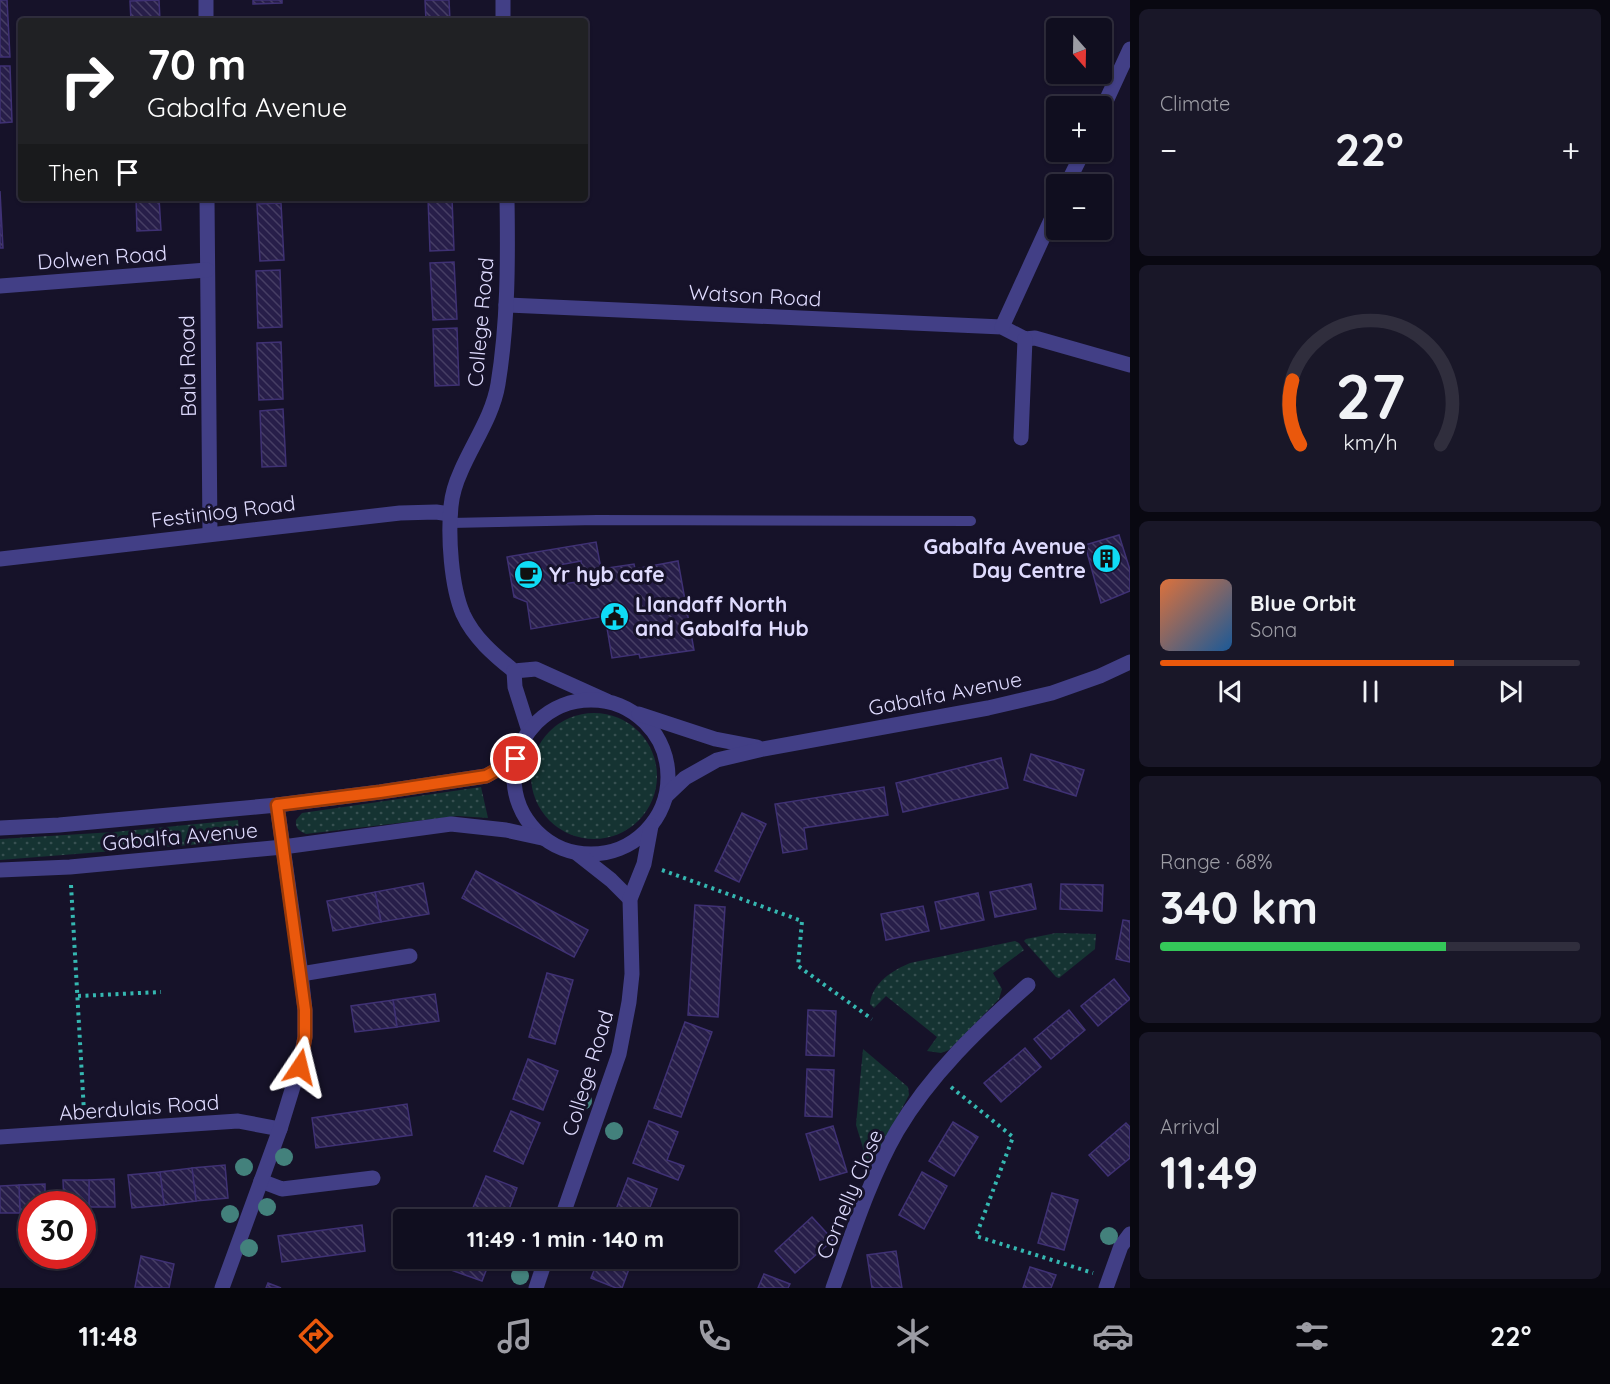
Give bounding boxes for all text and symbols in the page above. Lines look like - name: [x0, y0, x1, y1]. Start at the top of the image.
- north arrow: [1046, 18, 1112, 84]
- map controls: [1046, 18, 1112, 240]
- text: 70 m: [147, 38, 246, 91]
- icon: right: [48, 42, 126, 120]
- text: Gabalfa Avenue: [147, 90, 347, 124]
- text: Climate: [1160, 91, 1230, 116]
- button: +: [1046, 96, 1112, 162]
- text: 22°: [1335, 121, 1404, 177]
- text: −: [1160, 129, 1177, 170]
- text: +: [1561, 129, 1580, 170]
- icon: arrive: [111, 156, 144, 189]
- text: Then: [48, 159, 99, 187]
- button: −: [1046, 174, 1112, 240]
- street label: Dolwen Road: [36, 239, 168, 275]
- street label: College Road: [461, 256, 499, 388]
- street label: Watson Road: [688, 279, 822, 311]
- street label: Bala Road: [173, 315, 201, 417]
- text: 27: [1335, 357, 1405, 435]
- text: km/h: [1343, 430, 1397, 456]
- street label: Festiniog Road: [149, 489, 297, 533]
- place label: Gabalfa Avenue Day Centre: [923, 533, 1086, 583]
- building icon: Gabalfa Avenue Day Centre: [1091, 542, 1123, 574]
- cafe icon: Yr hyb cafe: [512, 558, 544, 590]
- place label: Yr hyb cafe: [549, 561, 665, 587]
- text: Blue Orbit: [1250, 589, 1356, 617]
- place label: Llandaff North and Gabalfa Hub: [635, 591, 809, 641]
- public building icon: Llandaff North and Gabalfa Hub: [598, 600, 630, 632]
- text: Sona: [1250, 617, 1297, 642]
- street label: Gabalfa Avenue: [866, 665, 1024, 721]
- icon: previous: [1214, 675, 1247, 708]
- icon: pause: [1354, 675, 1387, 708]
- icon: next: [1494, 675, 1527, 708]
- pin: [490, 733, 541, 784]
- icon: arrive: [499, 742, 532, 775]
- street label: Gabalfa Avenue: [101, 816, 259, 856]
- text: Range · 68%: [1160, 849, 1272, 874]
- text: 340 km: [1160, 879, 1318, 935]
- street label: College Road: [556, 1007, 618, 1139]
- position arrow: [268, 1035, 332, 1099]
- street label: Aberdulais Road: [58, 1088, 220, 1126]
- text: Arrival: [1160, 1114, 1220, 1139]
- street label: Cornelly Close: [810, 1125, 888, 1263]
- text: 11:49: [1160, 1144, 1258, 1200]
- speed limit sign: 30: [18, 1191, 96, 1269]
- text: 11:49 · 1 min · 140 m: [467, 1225, 664, 1253]
- icon: directions: [295, 1315, 337, 1357]
- icon: music: [494, 1315, 536, 1357]
- icon: phone: [693, 1315, 735, 1357]
- icon: climate: [892, 1315, 934, 1357]
- icon: car: [1092, 1315, 1134, 1357]
- icon: filters: [1291, 1315, 1333, 1357]
- text: 11:48: [79, 1319, 138, 1353]
- text: 22°: [1490, 1319, 1531, 1353]

